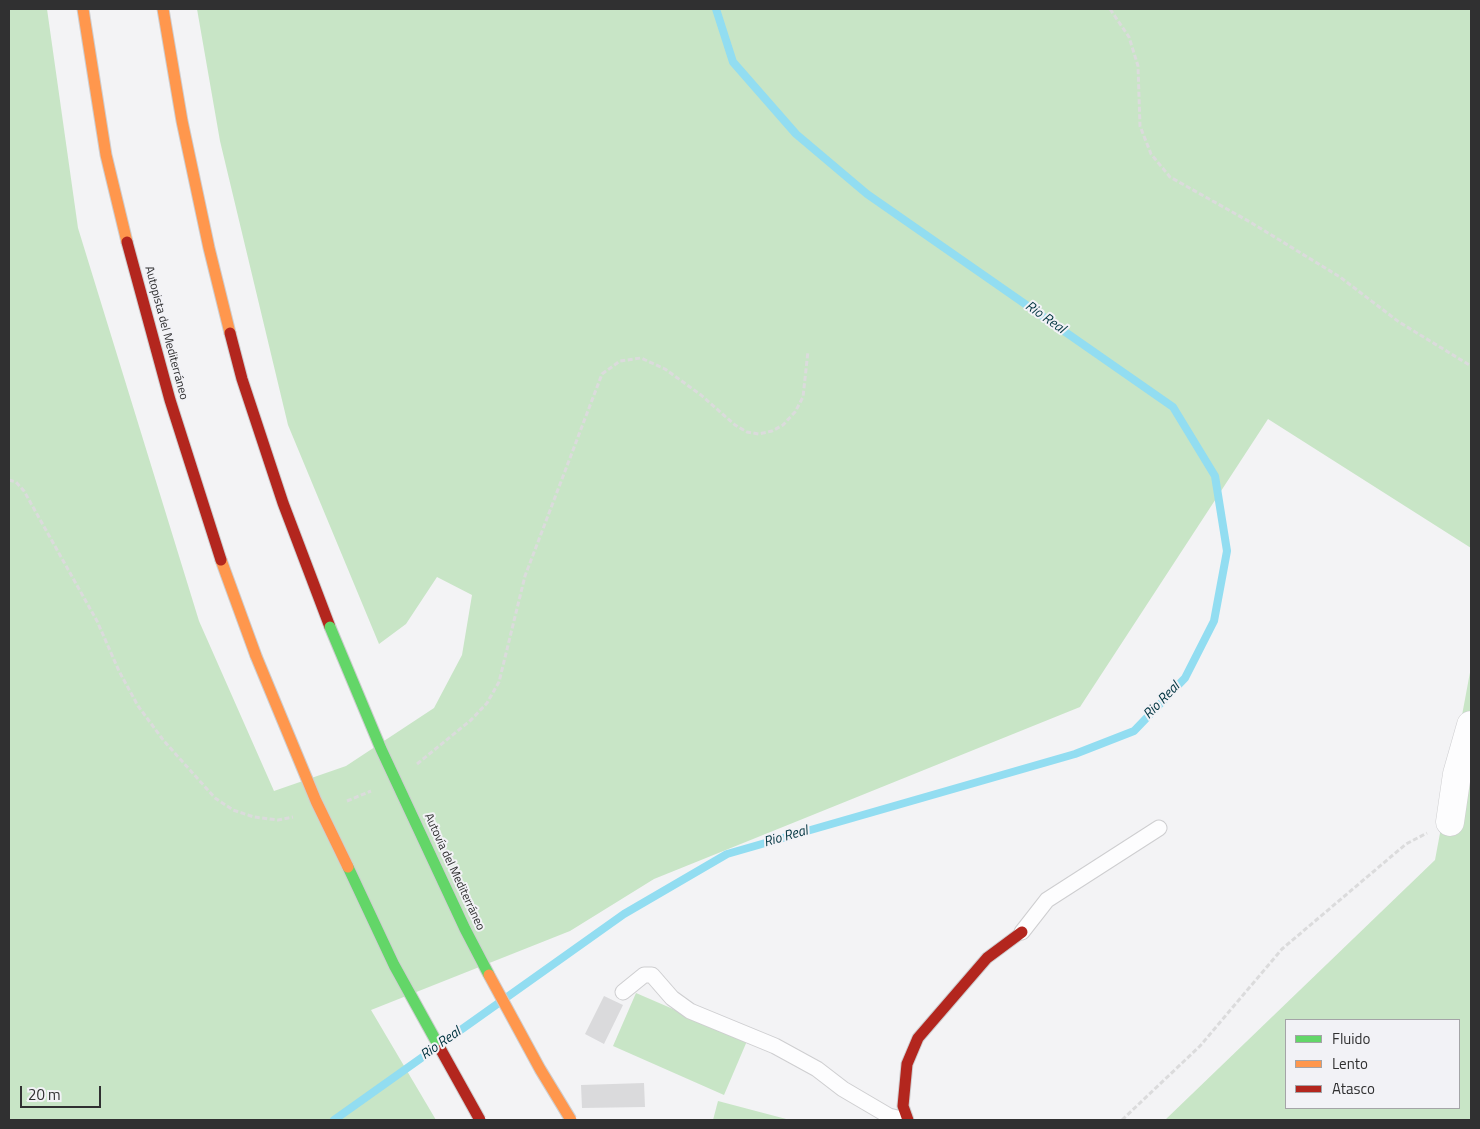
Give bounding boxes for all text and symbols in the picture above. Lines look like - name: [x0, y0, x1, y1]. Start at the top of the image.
- street label: Autopista del Mediterráneo: [141, 265, 191, 401]
- water label: Rio Real: [1022, 298, 1068, 338]
- water label: Rio Real: [1140, 679, 1184, 723]
- street label: Autovía del Mediterráneo: [421, 811, 487, 933]
- water label: Rio Real: [762, 823, 810, 851]
- legend: [1285, 1019, 1460, 1109]
- water label: Rio Real: [418, 1024, 464, 1064]
- text: Fluido: [1332, 1027, 1370, 1050]
- text: Lento: [1332, 1052, 1368, 1075]
- scale bar: [22, 1076, 104, 1108]
- text: Atasco: [1332, 1077, 1375, 1100]
- text: 20 m: [28, 1083, 61, 1106]

